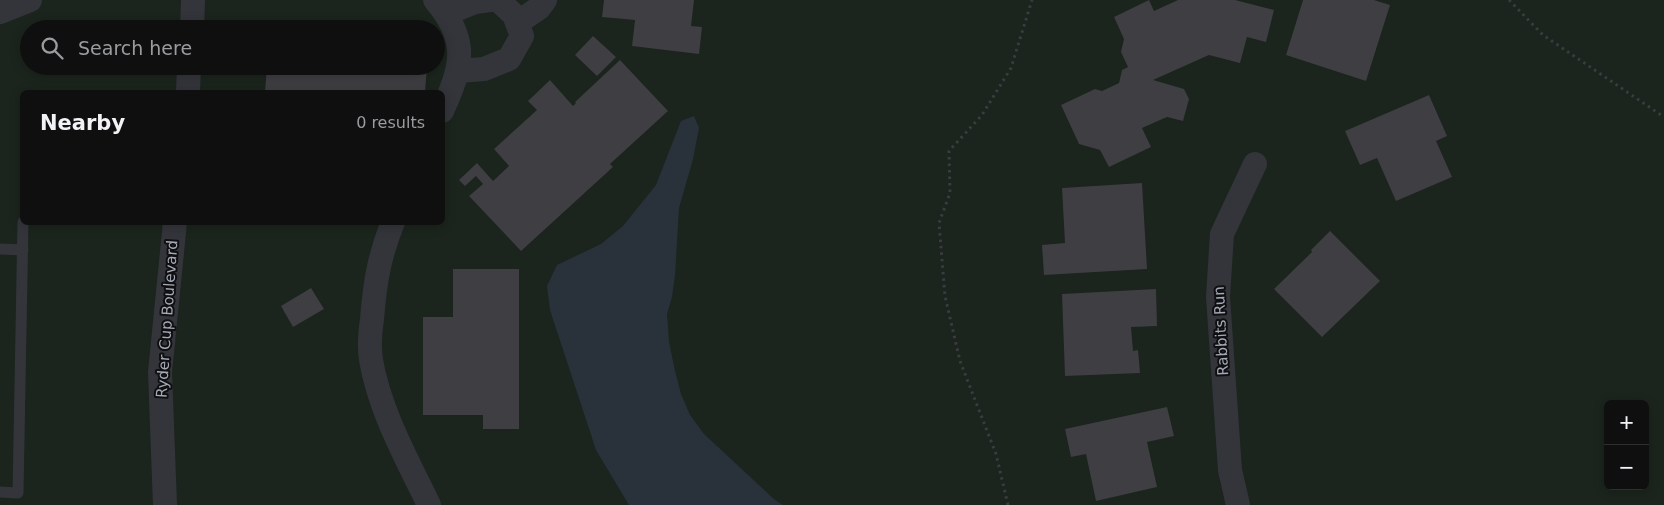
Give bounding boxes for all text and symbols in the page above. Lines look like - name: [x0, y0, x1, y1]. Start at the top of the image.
- search box: [20, 20, 445, 75]
- icon: search: [38, 34, 66, 62]
- text: Search here: [78, 37, 192, 59]
- text: Nearby: [40, 111, 125, 135]
- text: 0 results: [356, 113, 425, 132]
- street label: Ryder Cup Boulevard: [153, 239, 181, 399]
- street label: Rabbits Run: [1210, 286, 1232, 376]
- map controls: [1604, 400, 1649, 490]
- button: +: [1604, 400, 1649, 445]
- button: −: [1604, 445, 1649, 490]

